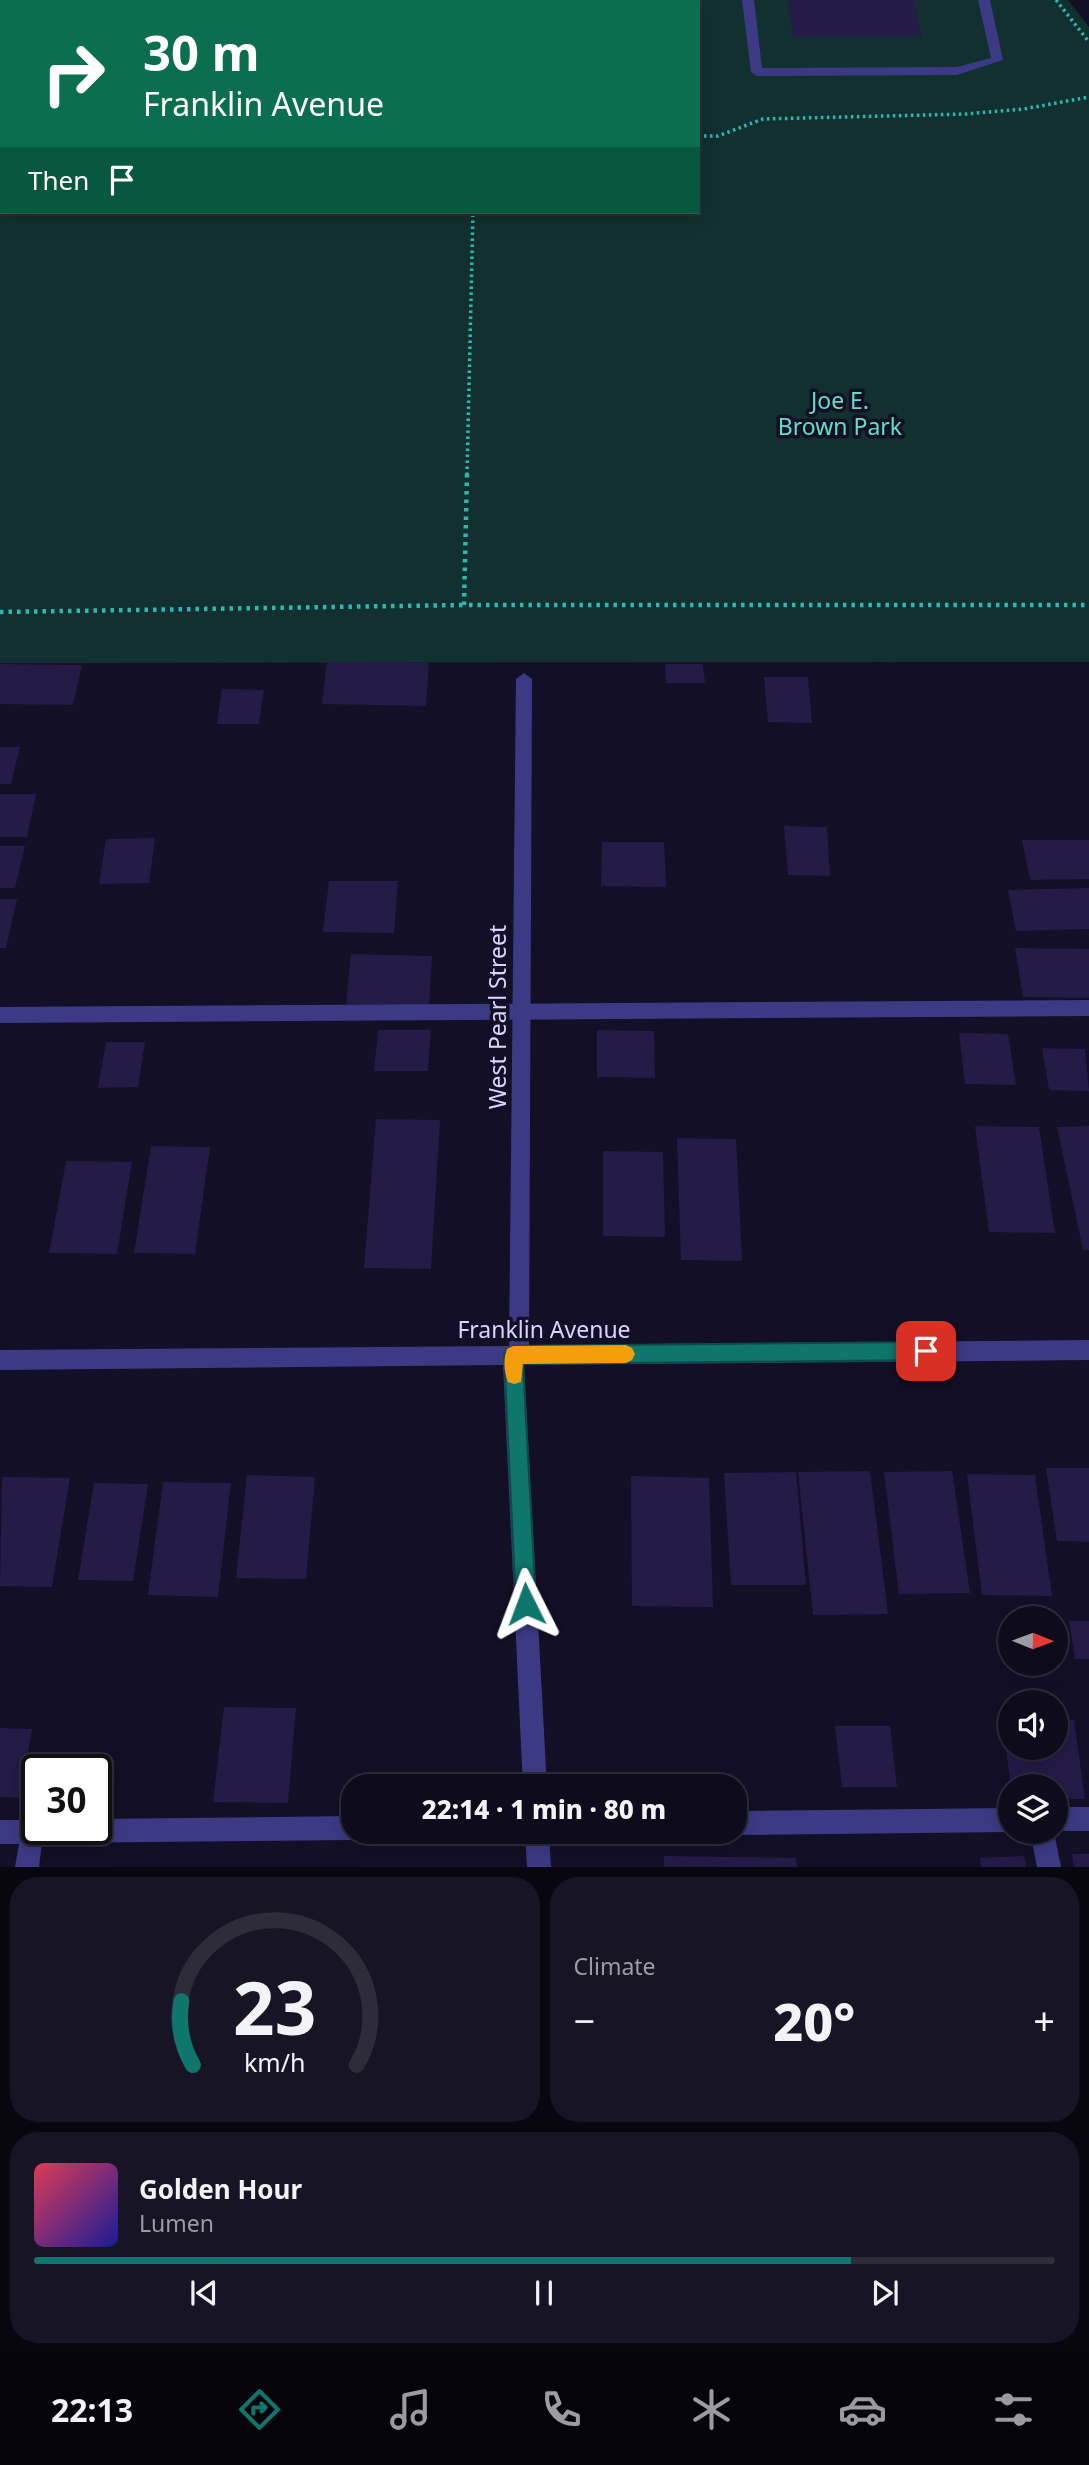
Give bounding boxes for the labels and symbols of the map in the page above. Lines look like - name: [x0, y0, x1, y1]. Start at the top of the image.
- park label: Joe E. Brown Park: [778, 384, 903, 442]
- street label: West Pearl Street: [481, 925, 513, 1109]
- street label: Franklin Avenue: [457, 1313, 631, 1345]
- pin: [896, 1321, 956, 1381]
- position arrow: [489, 1567, 563, 1641]
- north arrow: [998, 1606, 1068, 1676]
- speed limit sign: 30: [21, 1754, 112, 1845]

